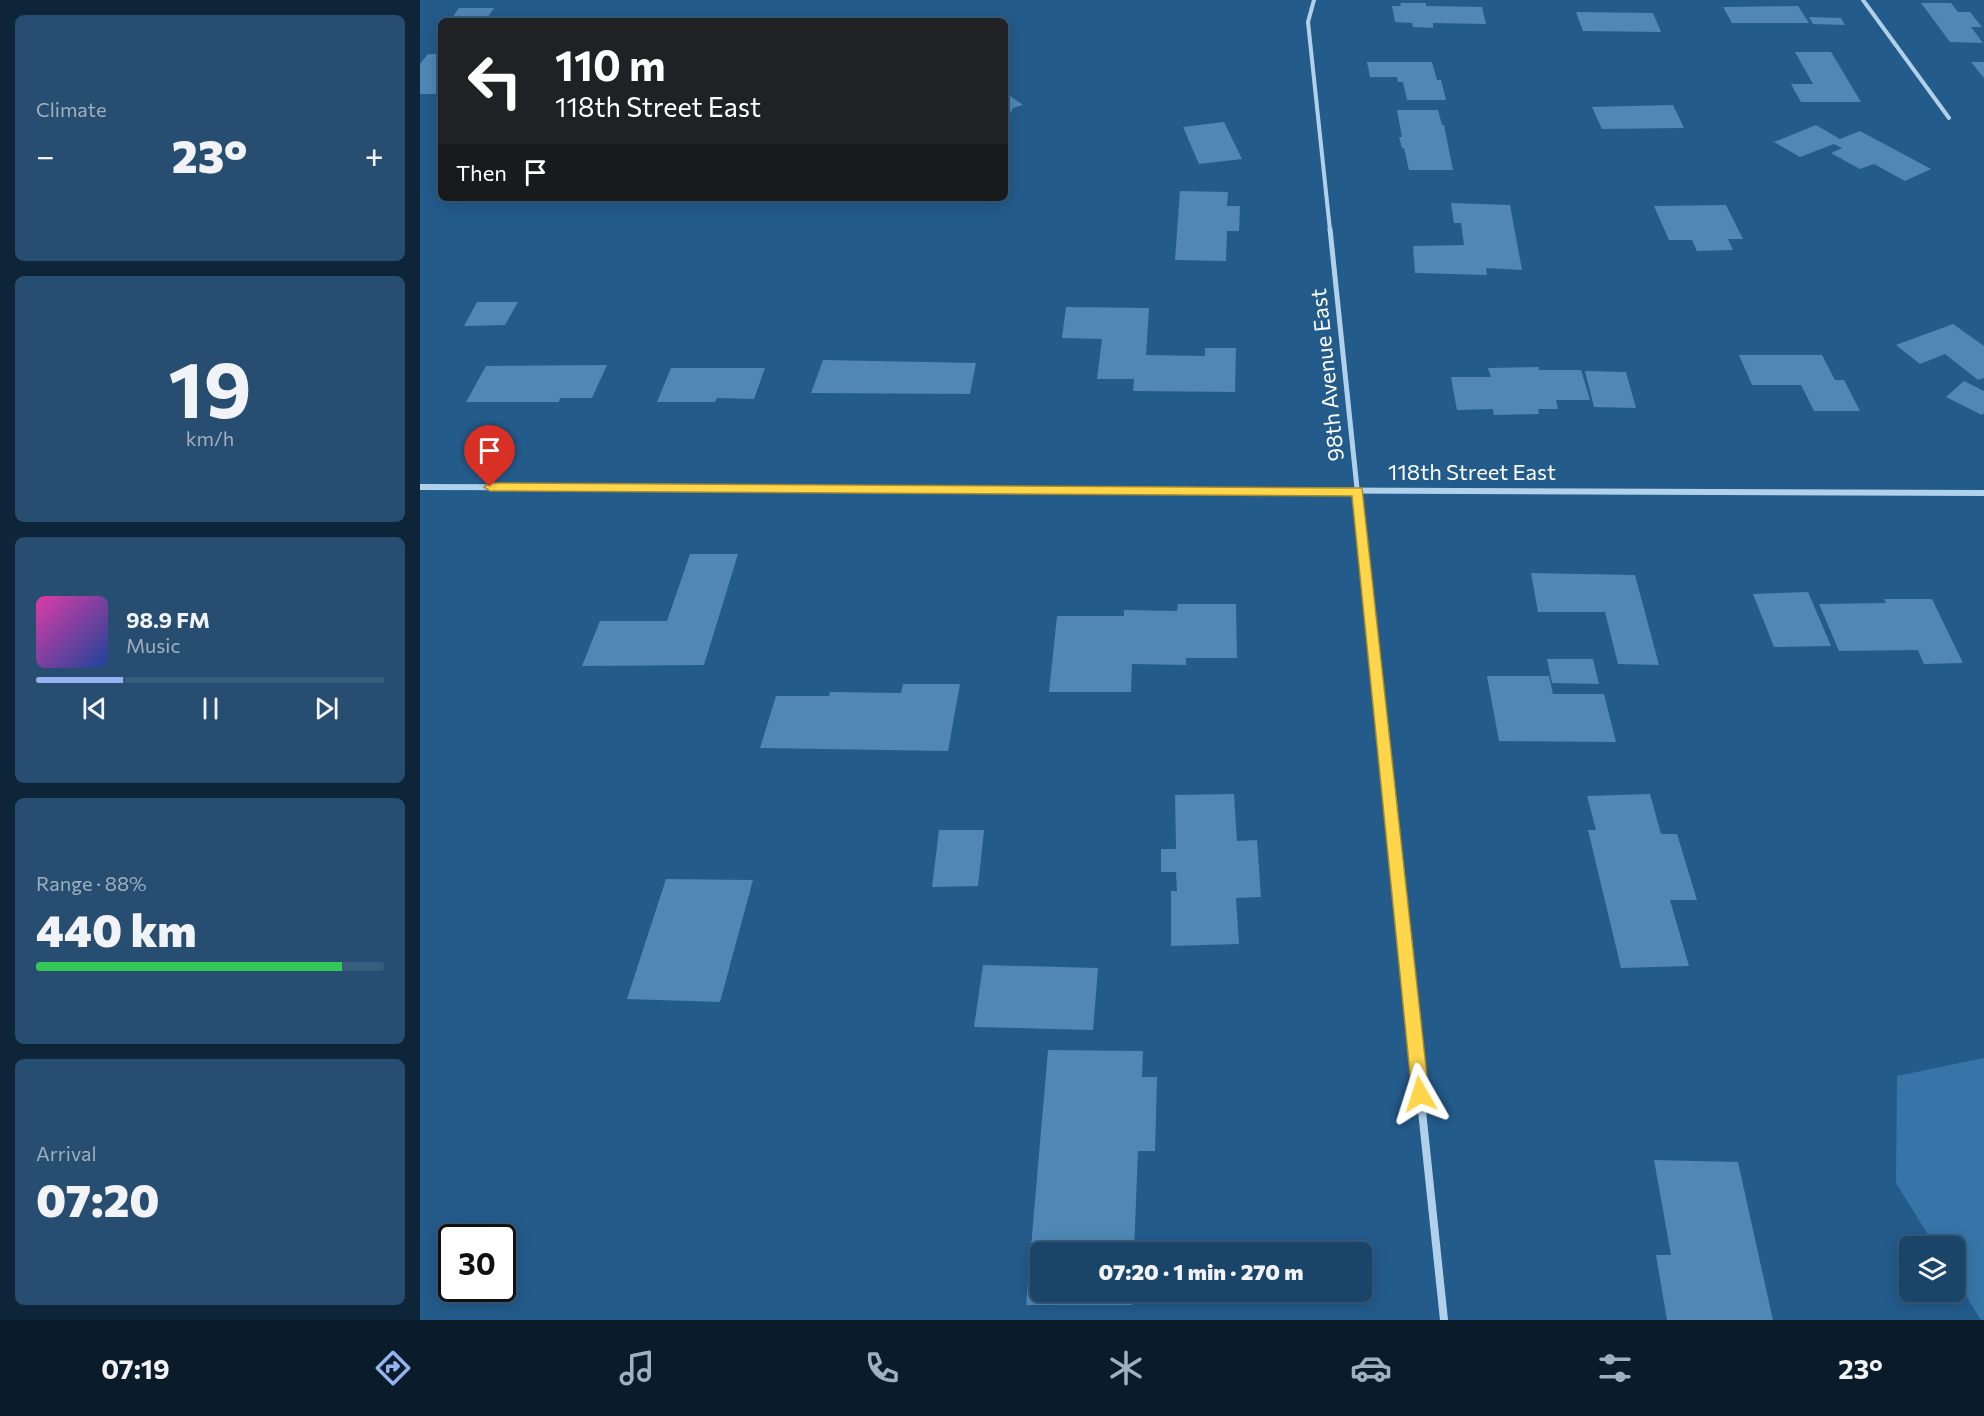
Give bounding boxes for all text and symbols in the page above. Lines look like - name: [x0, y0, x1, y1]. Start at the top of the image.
- text: 110 m: [555, 38, 666, 90]
- icon: left: [456, 42, 534, 120]
- text: 118th Street East: [555, 90, 761, 123]
- text: Climate: [36, 97, 106, 121]
- text: 23°: [172, 127, 248, 182]
- text: −: [36, 134, 55, 175]
- text: +: [365, 134, 384, 175]
- icon: arrive: [519, 156, 552, 189]
- text: Then: [456, 159, 507, 186]
- street label: 98th Avenue East: [1304, 287, 1349, 463]
- text: 19: [168, 339, 252, 434]
- pin: [464, 425, 515, 487]
- text: km/h: [186, 426, 234, 450]
- icon: arrive: [473, 434, 506, 467]
- street label: 118th Street East: [1388, 458, 1556, 485]
- text: 98.9 FM: [126, 606, 210, 633]
- text: Music: [126, 633, 180, 657]
- icon: previous: [78, 692, 111, 725]
- icon: pause: [194, 692, 227, 725]
- icon: next: [310, 692, 343, 725]
- text: Range · 88%: [36, 871, 147, 895]
- text: 440 km: [36, 901, 197, 956]
- position arrow: [1388, 1062, 1452, 1126]
- text: Arrival: [36, 1141, 97, 1165]
- text: 07:20: [36, 1171, 159, 1226]
- speed limit sign: 30: [438, 1224, 516, 1302]
- map controls: [1899, 1236, 1965, 1302]
- button: layers: [1899, 1236, 1965, 1302]
- text: 07:20 · 1 min · 270 m: [1098, 1258, 1304, 1285]
- icon: directions: [372, 1347, 414, 1389]
- icon: music: [616, 1347, 658, 1389]
- icon: phone: [861, 1347, 903, 1389]
- icon: climate: [1105, 1347, 1147, 1389]
- icon: car: [1350, 1347, 1392, 1389]
- icon: filters: [1594, 1347, 1636, 1389]
- text: 07:19: [101, 1352, 170, 1385]
- text: 23°: [1838, 1352, 1883, 1385]

